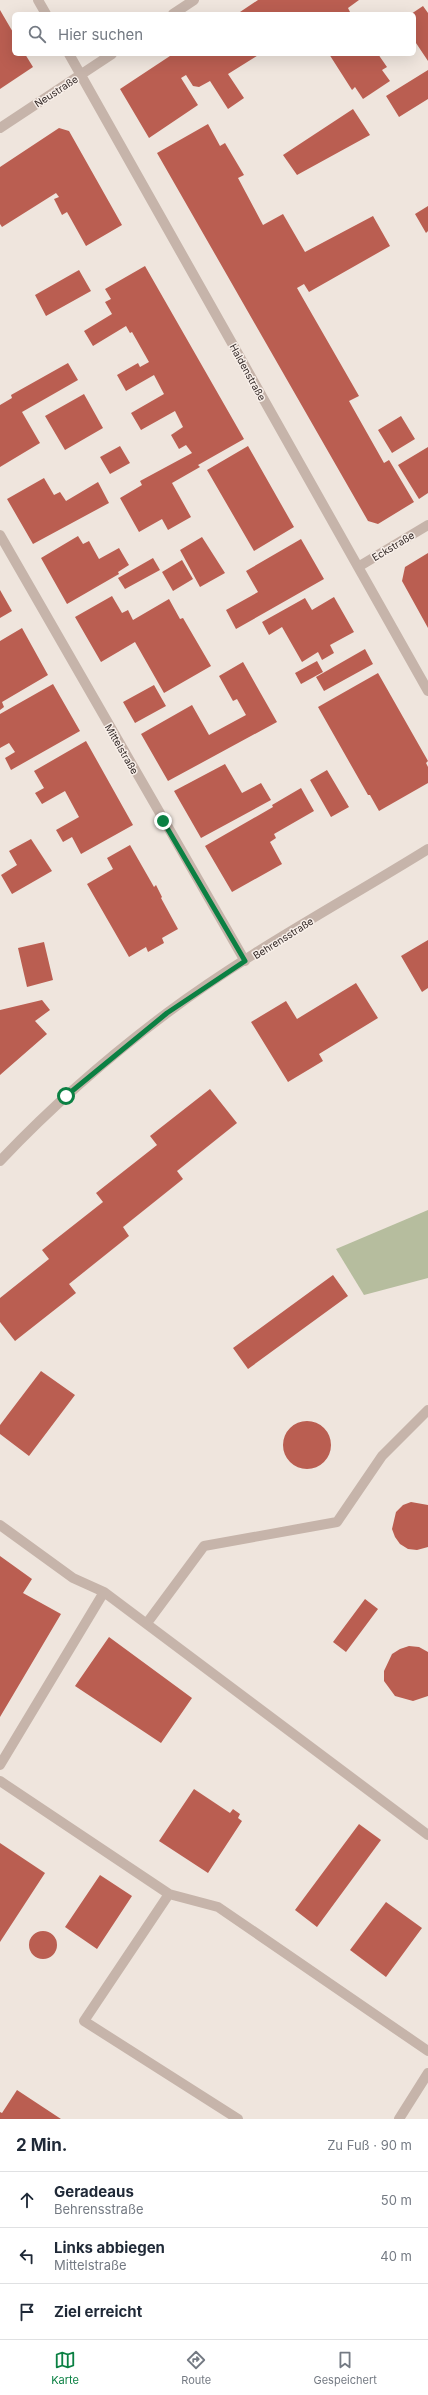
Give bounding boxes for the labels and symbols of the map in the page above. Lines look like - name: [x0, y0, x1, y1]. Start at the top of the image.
- street label: Neustraße: [32, 72, 80, 109]
- street label: Haldenstraße: [227, 341, 269, 403]
- street label: Eckstraße: [370, 529, 416, 563]
- street label: Mittelstraße: [103, 722, 141, 776]
- route end: [154, 812, 172, 830]
- street label: Behrensstraße: [251, 915, 316, 961]
- route start: [57, 1087, 75, 1105]

